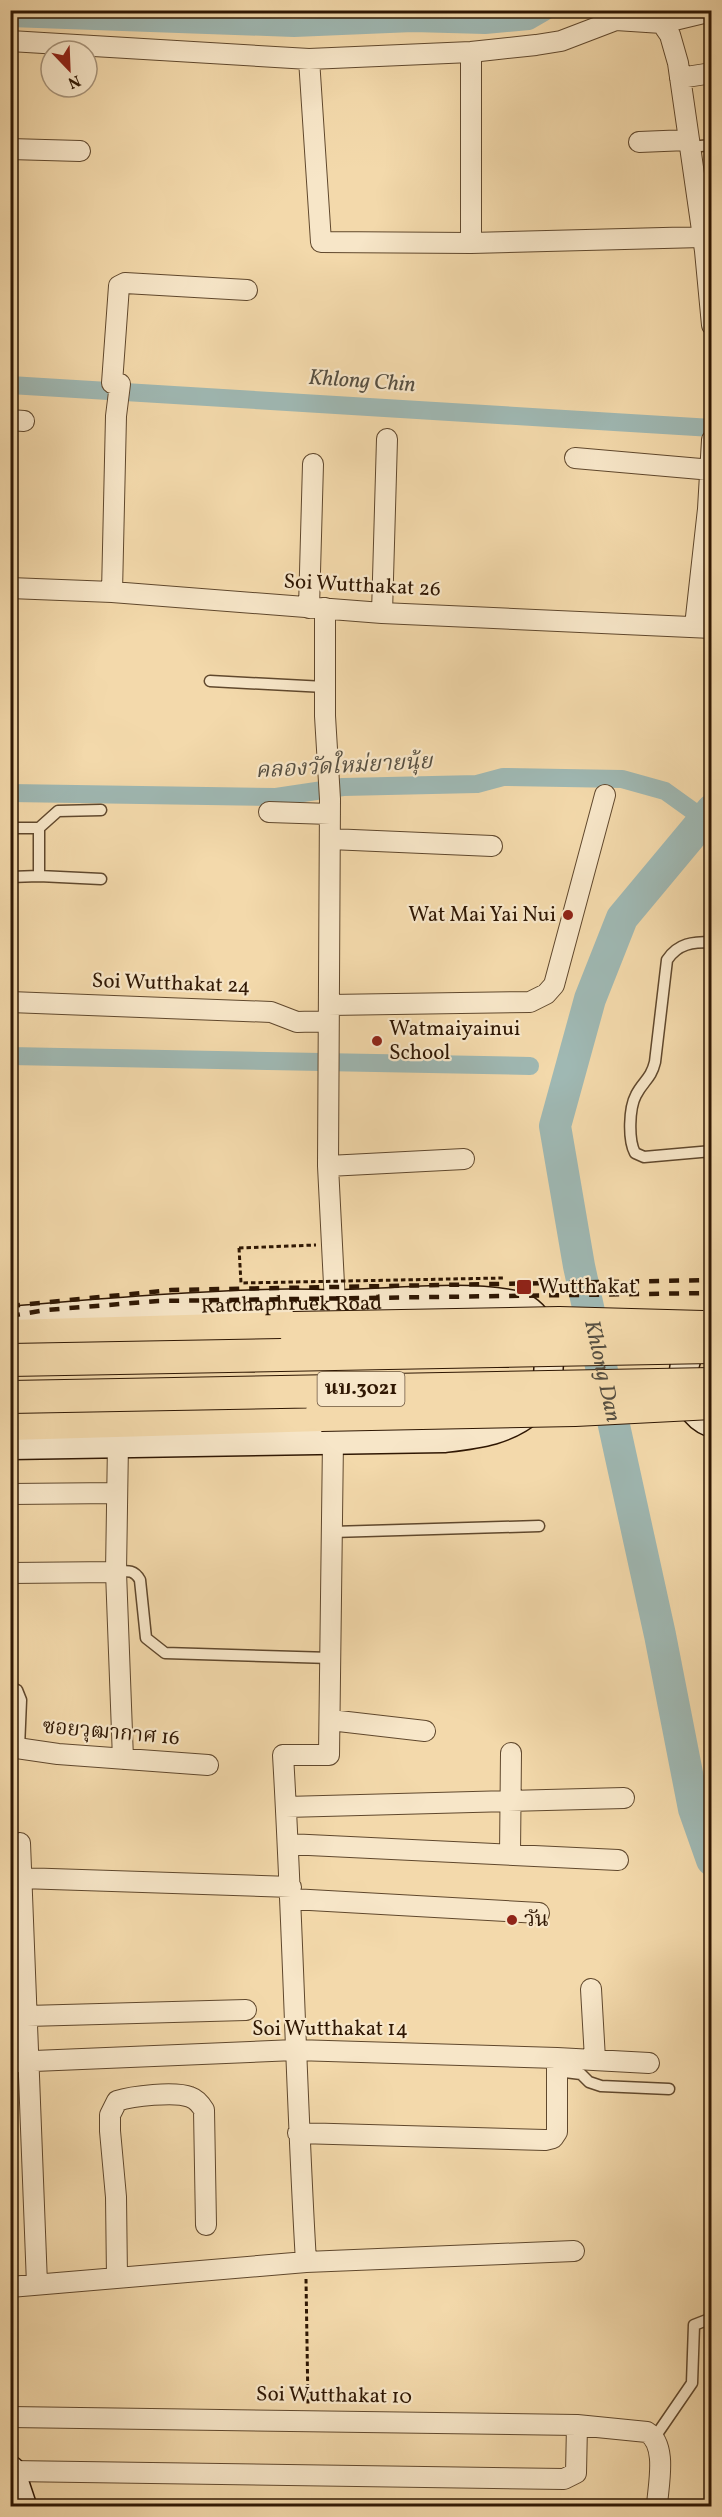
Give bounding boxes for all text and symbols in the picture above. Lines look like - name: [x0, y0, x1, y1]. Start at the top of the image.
- north arrow: [39, 39, 99, 99]
- text: N: [64, 69, 84, 94]
- water label: Khlong Chin: [307, 363, 417, 401]
- street label: Soi Wutthakat 26: [283, 567, 441, 605]
- water label: คลองวัดใหม่ยายนุ้ย: [255, 745, 435, 787]
- place label: Wat Mai Yai Nui: [408, 901, 556, 930]
- marker: Wat Mai Yai Nui: [561, 908, 575, 922]
- street label: Soi Wutthakat 24: [91, 967, 251, 1001]
- place label: Watmaiyainui School: [389, 1015, 520, 1068]
- marker: Watmaiyainui School: [370, 1034, 384, 1048]
- place label: Wutthakat: [538, 1273, 637, 1302]
- marker: Wutthakat: [515, 1278, 533, 1296]
- street label: Ratchaphruek Road: [200, 1288, 383, 1321]
- water label: Khlong Dan: [576, 1317, 628, 1425]
- road number: นบ.3021: [318, 1372, 404, 1406]
- street label: ซอยวุฒากาศ 16: [41, 1713, 181, 1753]
- place label: วัน: [524, 1906, 549, 1935]
- marker: วัน: [505, 1913, 519, 1927]
- street label: Soi Wutthakat 14: [252, 2015, 408, 2044]
- street label: Soi Wutthakat 10: [256, 2380, 412, 2412]

